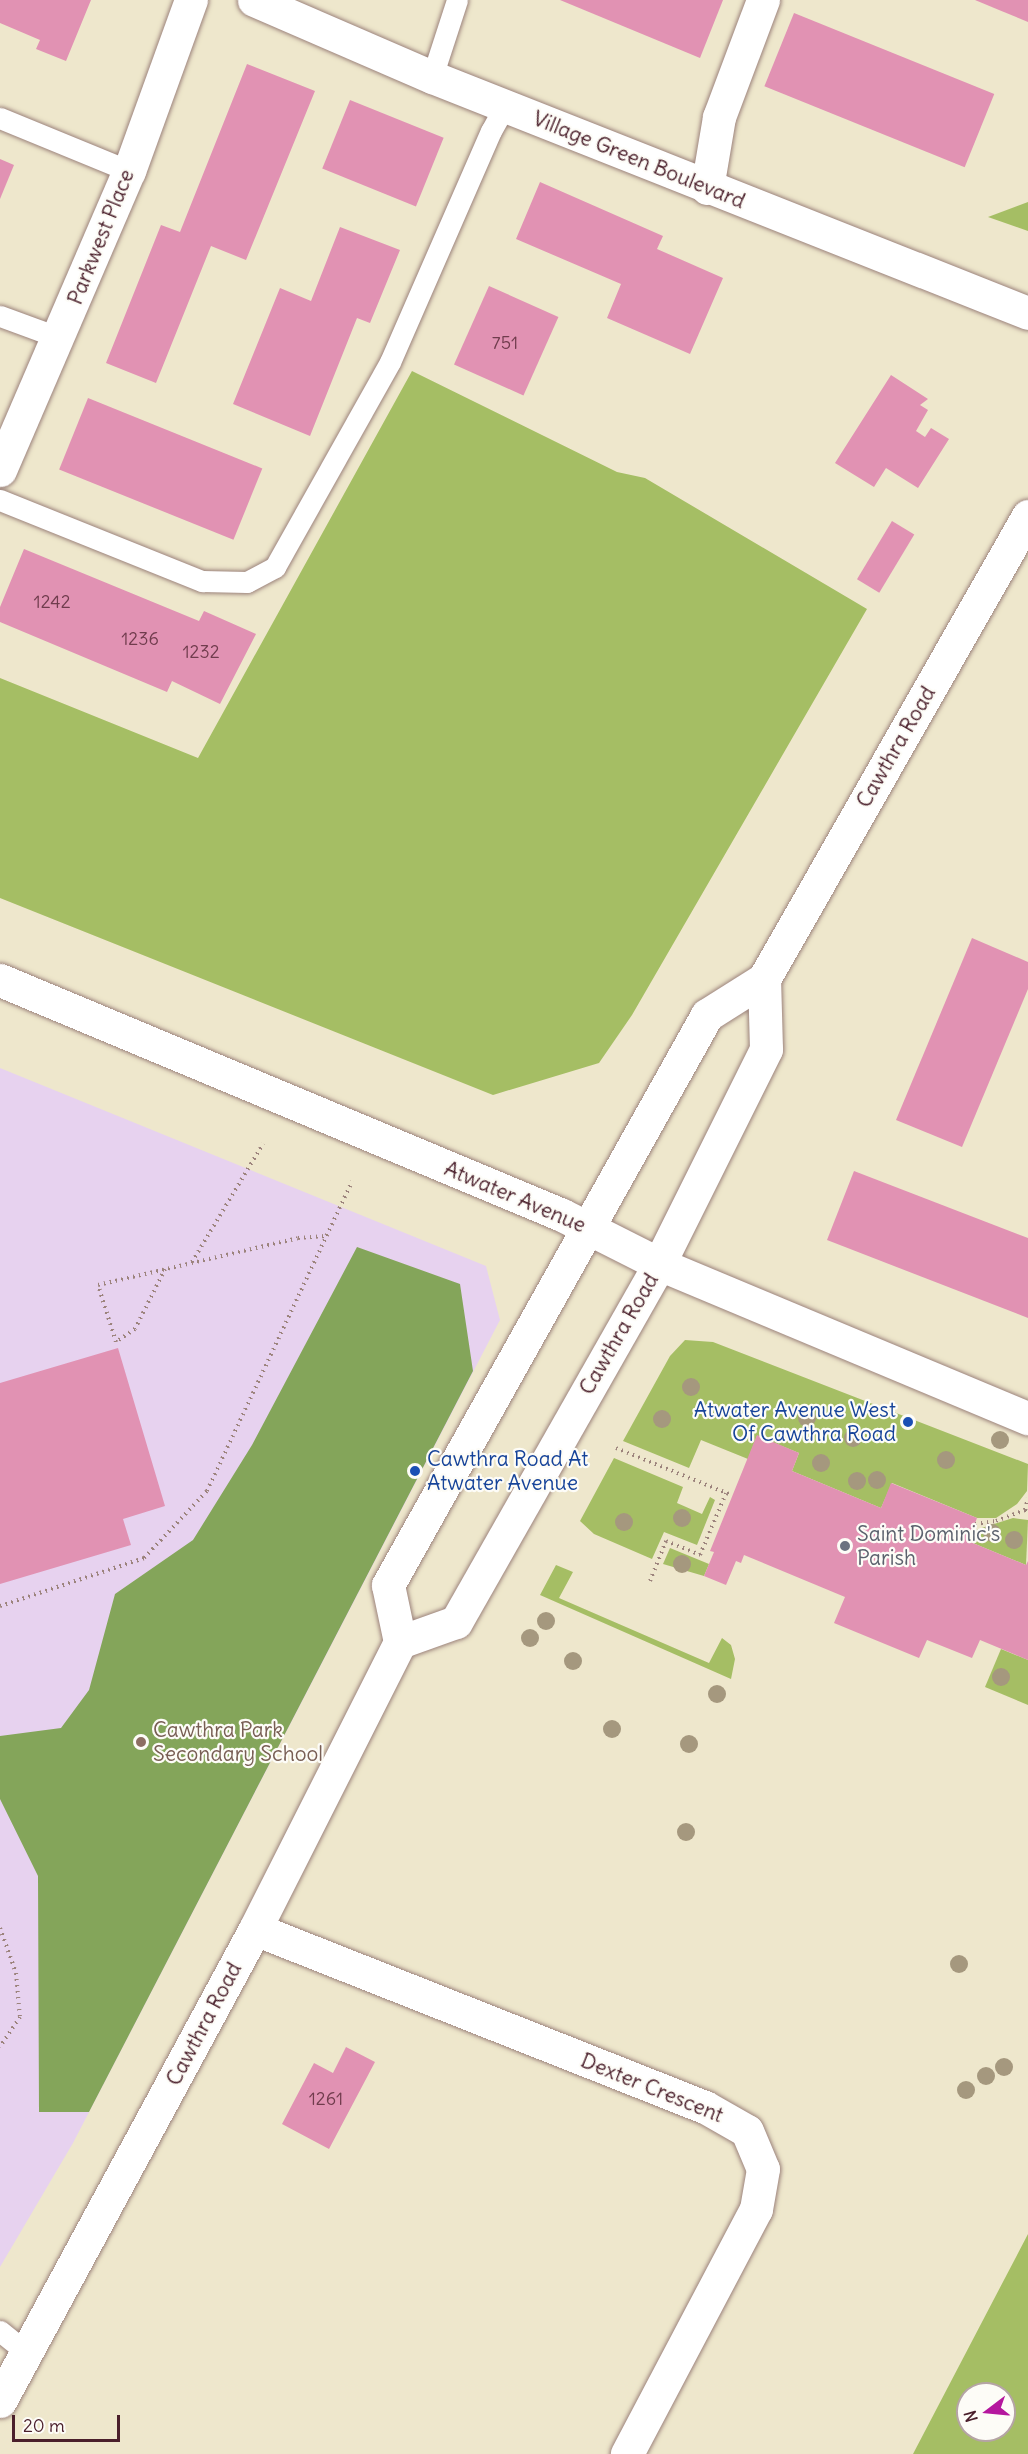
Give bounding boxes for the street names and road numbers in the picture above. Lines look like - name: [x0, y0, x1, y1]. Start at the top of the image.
- street label: Village Green Boulevard: [529, 106, 749, 214]
- street label: Parkwest Place: [62, 166, 140, 308]
- street label: Cawthra Road: [851, 682, 941, 812]
- street label: Atwater Avenue: [441, 1156, 589, 1238]
- street label: Cawthra Road: [574, 1269, 664, 1399]
- street label: Cawthra Road: [161, 1958, 247, 2090]
- street label: Dexter Crescent: [577, 2048, 727, 2128]

